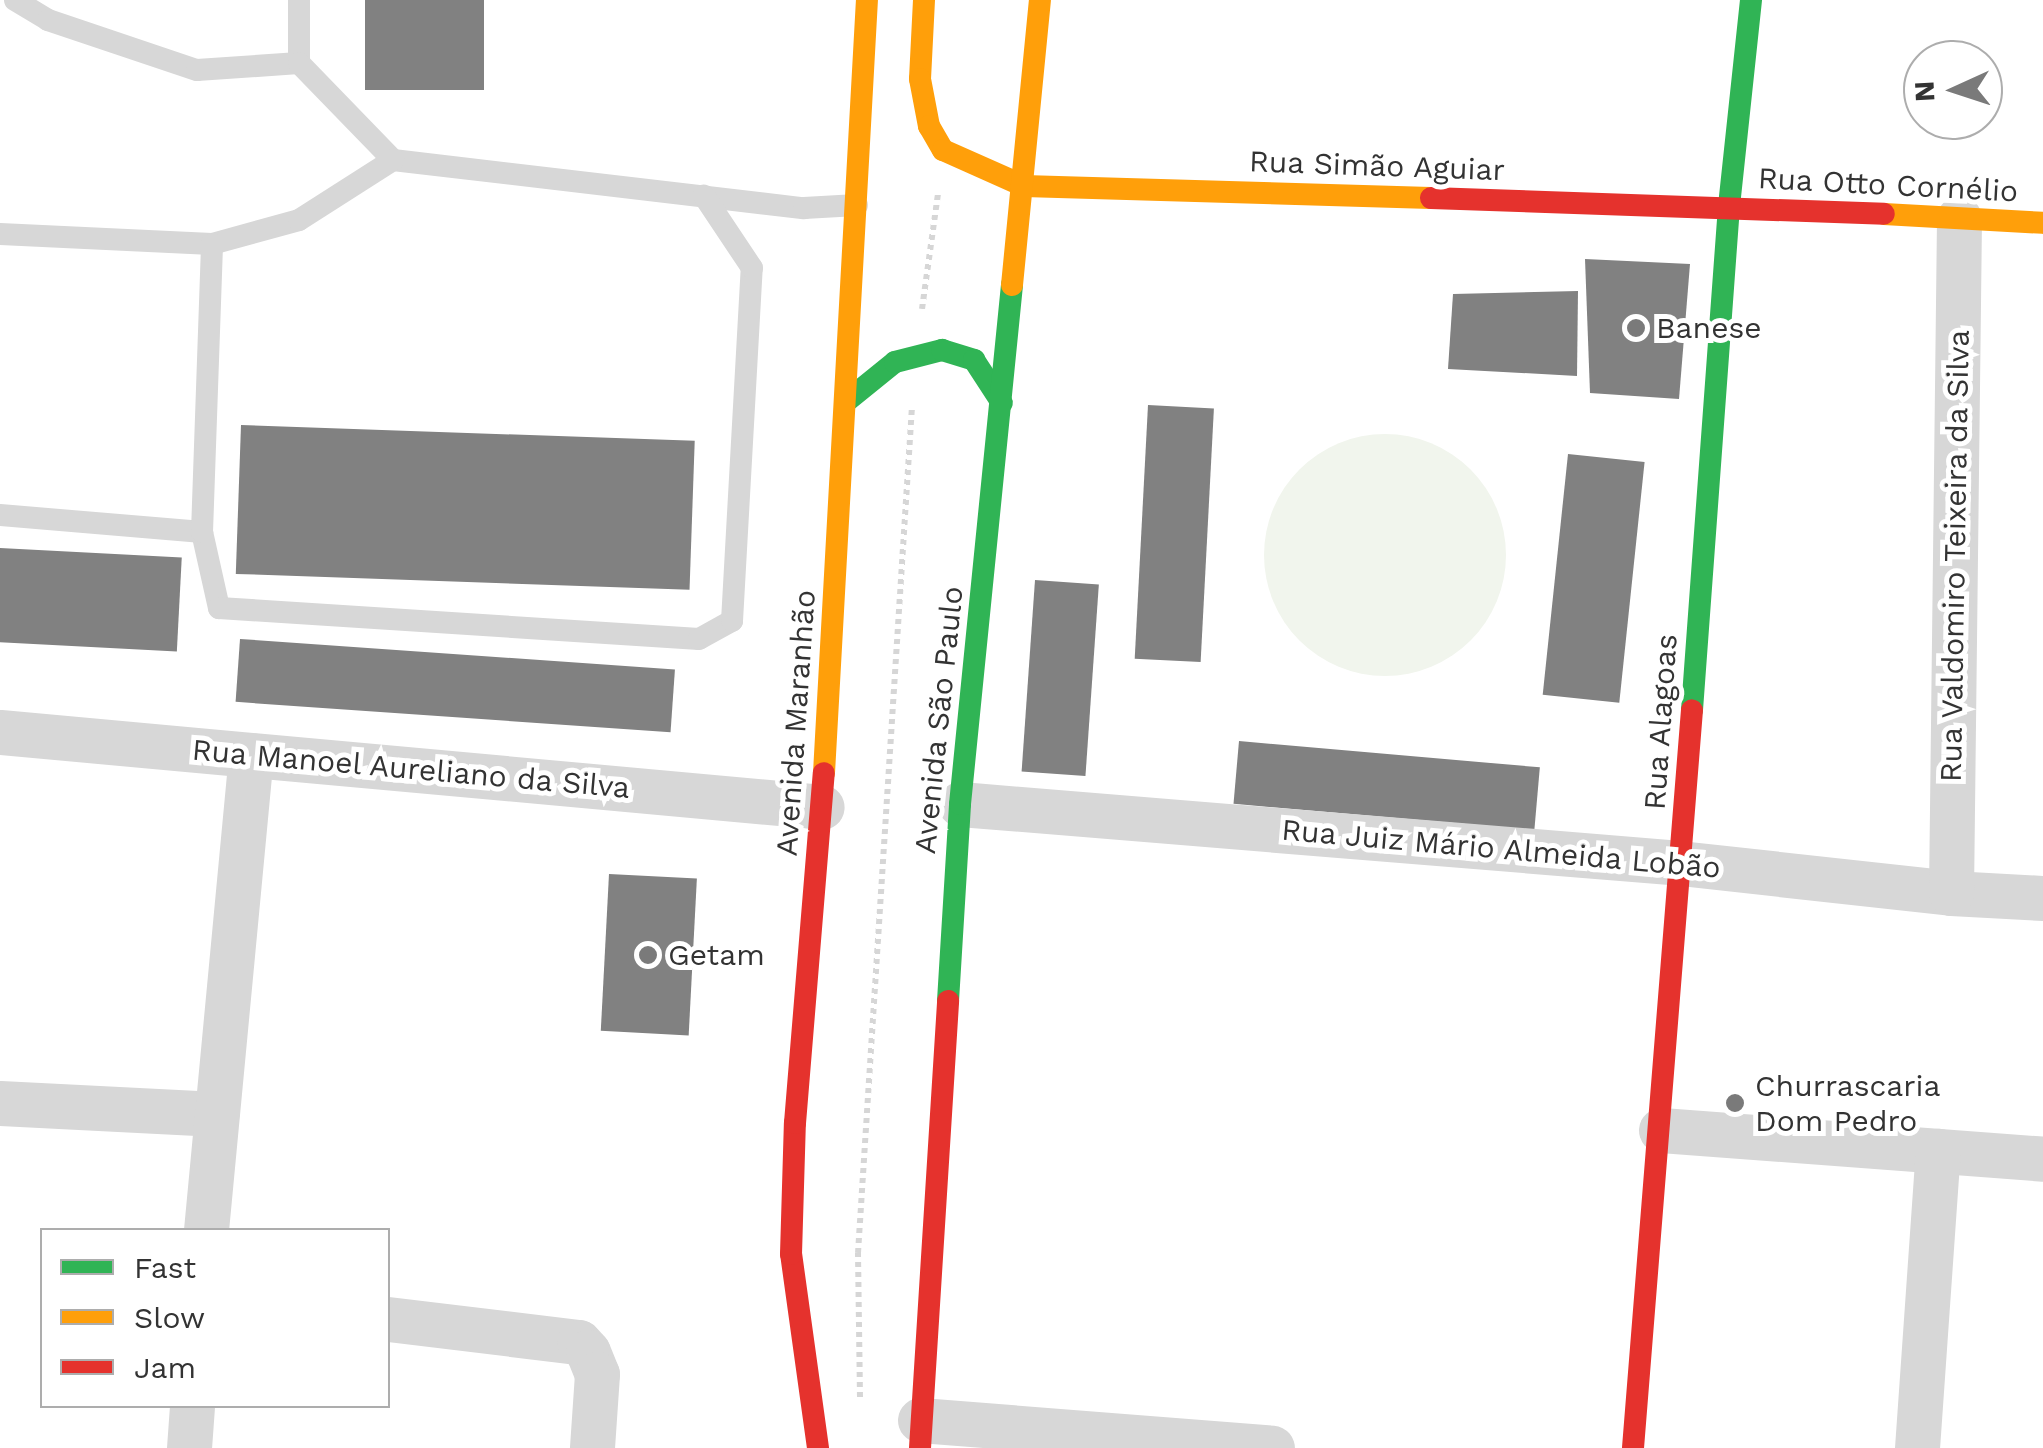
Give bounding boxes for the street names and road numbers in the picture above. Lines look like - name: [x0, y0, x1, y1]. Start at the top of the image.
- street label: Rua Simão Aguiar: [1248, 144, 1506, 188]
- street label: Rua Otto Cornélio: [1757, 160, 2019, 210]
- street label: Rua Valdomiro Teixeira da Silva: [1933, 328, 1977, 784]
- street label: Avenida São Paulo: [907, 584, 971, 856]
- street label: Avenida Maranhão: [769, 588, 823, 858]
- street label: Rua Alagoas: [1637, 632, 1685, 812]
- street label: Rua Manoel Aureliano da Silva: [189, 732, 633, 806]
- street label: Rua Juiz Mário Almeida Lobão: [1278, 812, 1724, 886]

